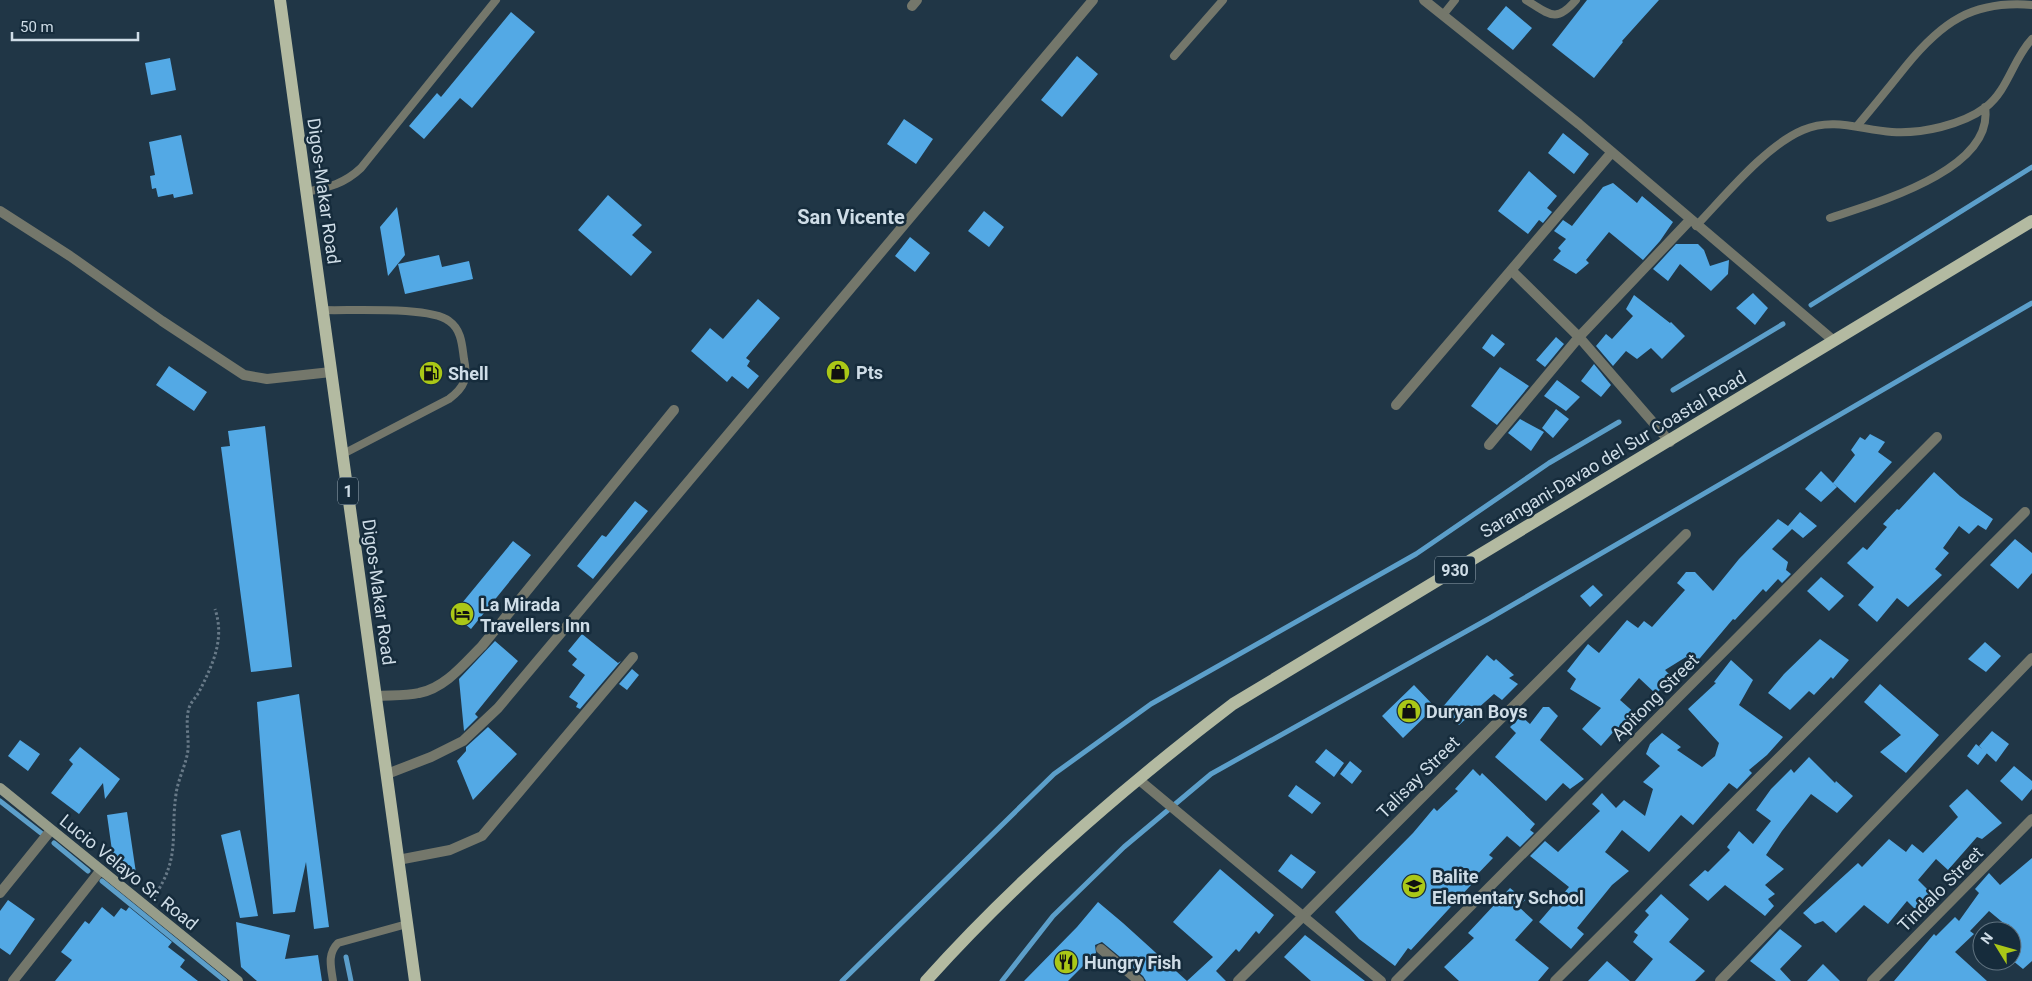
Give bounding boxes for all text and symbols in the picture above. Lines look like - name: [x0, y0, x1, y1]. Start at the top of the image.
- scale bar: [12, 10, 139, 42]
- text: 50 m: [20, 18, 54, 36]
- street label: Digos-Makar Road: [303, 117, 345, 265]
- district label: San Vicente: [797, 205, 905, 229]
- shop icon: Pts: [825, 359, 851, 385]
- fuel station icon: Shell: [418, 360, 444, 386]
- place label: Pts: [856, 362, 883, 383]
- place label: Shell: [448, 363, 488, 384]
- street label: Sarangani-Davao del Sur Coastal Road: [1476, 366, 1750, 542]
- road number: 1: [338, 478, 358, 504]
- street label: Digos-Makar Road: [358, 518, 400, 666]
- road number: 930: [1435, 556, 1475, 584]
- place label: La Mirada Travellers Inn: [480, 594, 590, 636]
- hotel icon: La Mirada Travellers Inn: [449, 601, 475, 627]
- street label: Apitong Street: [1607, 649, 1703, 745]
- shop icon: Duryan Boys: [1396, 698, 1422, 724]
- place label: Duryan Boys: [1426, 701, 1527, 722]
- street label: Talisay Street: [1372, 731, 1464, 823]
- street label: Lucio Velayo Sr. Road: [56, 810, 202, 934]
- street label: Tindalo Street: [1893, 842, 1987, 936]
- place label: Balite Elementary School: [1432, 866, 1584, 908]
- school or university icon: Balite Elementary School: [1401, 873, 1427, 899]
- north arrow: [1972, 921, 2022, 971]
- text: N: [1977, 929, 1996, 947]
- restaurant icon: Hungry Fish: [1053, 949, 1079, 975]
- place label: Hungry Fish: [1084, 952, 1181, 973]

